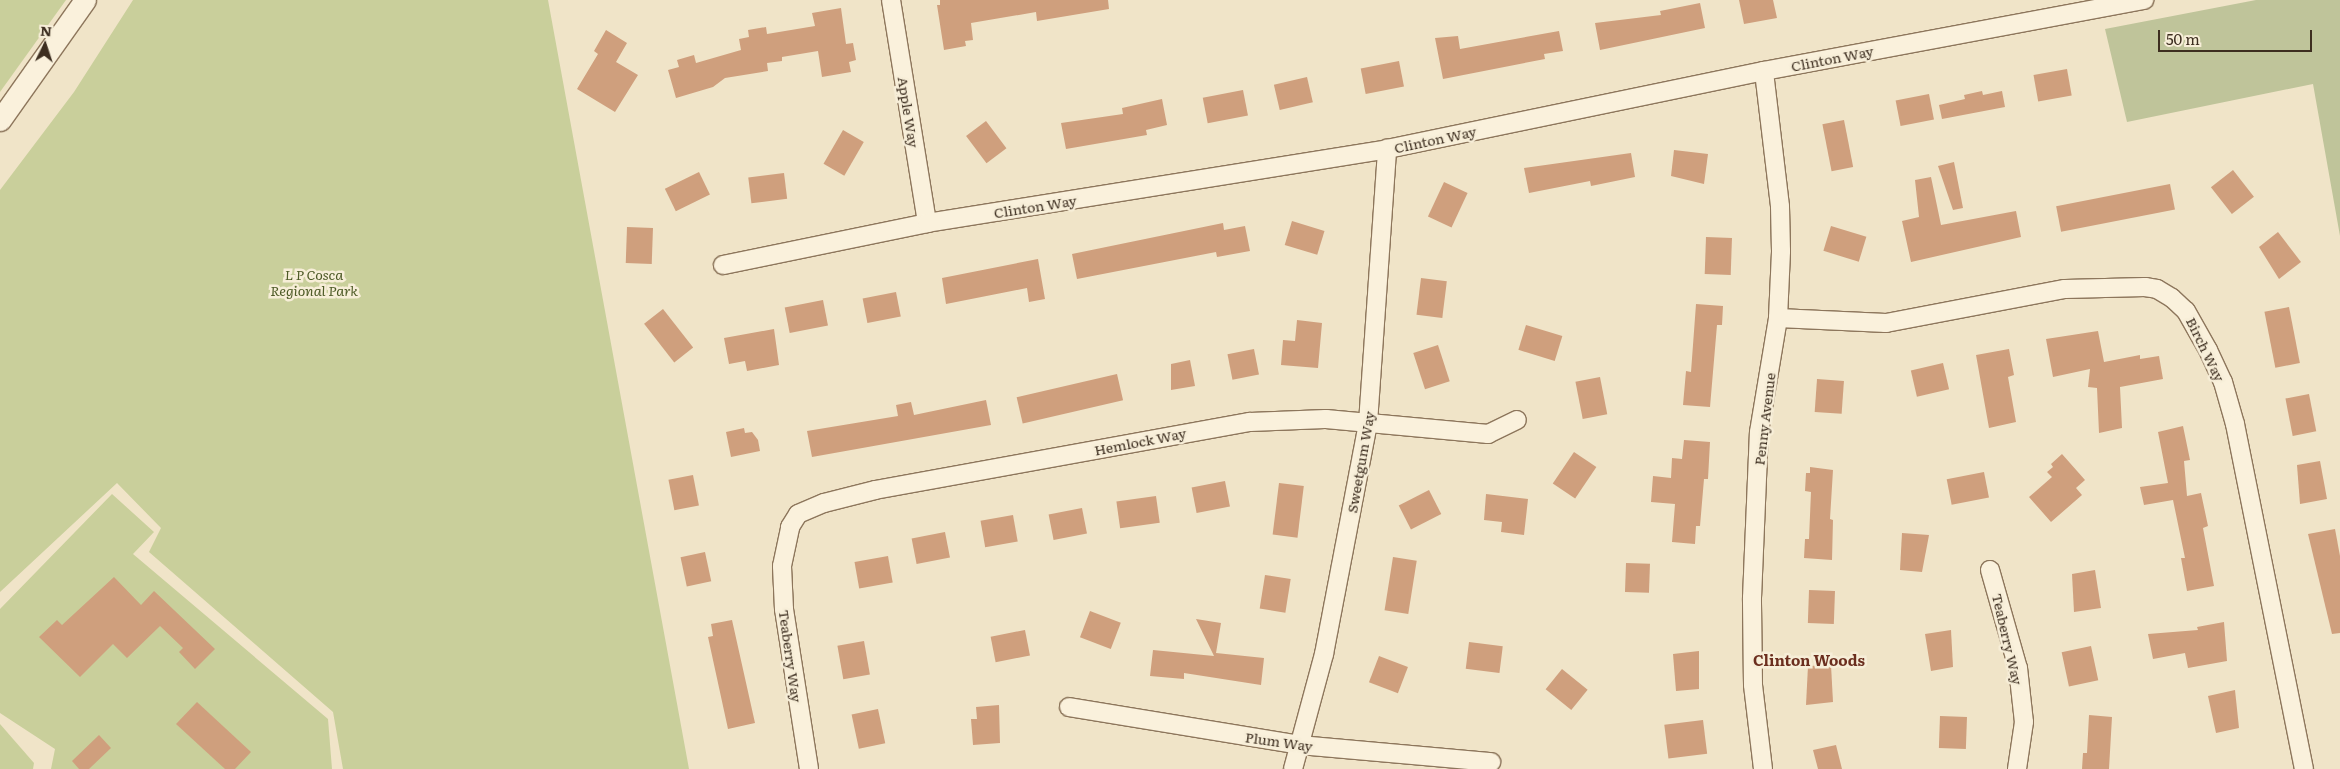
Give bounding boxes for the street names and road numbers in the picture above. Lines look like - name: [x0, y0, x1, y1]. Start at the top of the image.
- street label: Clinton Way: [1789, 42, 1875, 74]
- street label: Apple Way: [895, 75, 923, 149]
- street label: Clinton Way: [1392, 122, 1478, 156]
- street label: Clinton Way: [992, 191, 1078, 221]
- street label: Birch Way: [2183, 314, 2229, 384]
- street label: Penny Avenue: [1750, 372, 1778, 466]
- street label: Sweetgum Way: [1343, 410, 1377, 514]
- street label: Hemlock Way: [1093, 424, 1187, 458]
- street label: Teaberry Way: [1989, 592, 2027, 686]
- street label: Teaberry Way: [776, 609, 806, 703]
- street label: Plum Way: [1244, 728, 1314, 754]

